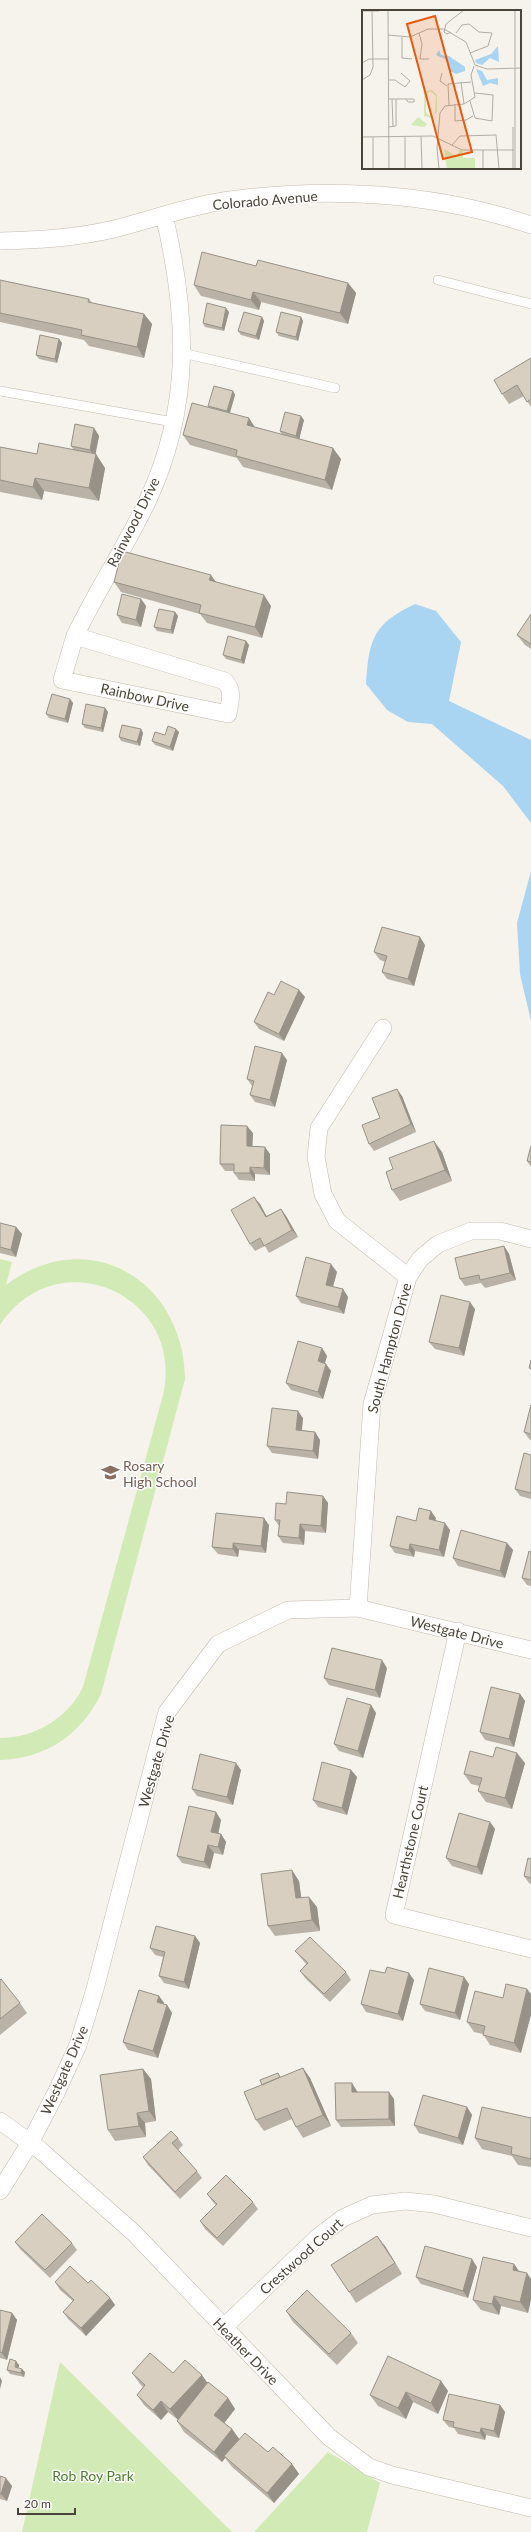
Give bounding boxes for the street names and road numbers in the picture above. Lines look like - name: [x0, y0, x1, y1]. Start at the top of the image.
- street label: Colorado Avenue: [212, 187, 318, 213]
- street label: Rainwood Drive: [103, 474, 163, 570]
- street label: Rainbow Drive: [99, 679, 191, 715]
- street label: South Hampton Drive: [363, 1281, 415, 1415]
- street label: Westgate Drive: [409, 1612, 505, 1652]
- street label: Westgate Drive: [135, 1713, 177, 1809]
- street label: Hearthstone Court: [389, 1784, 431, 1900]
- street label: Westgate Drive: [37, 2023, 91, 2117]
- street label: Crestwood Court: [256, 2214, 346, 2298]
- street label: Heather Drive: [210, 2314, 282, 2388]

